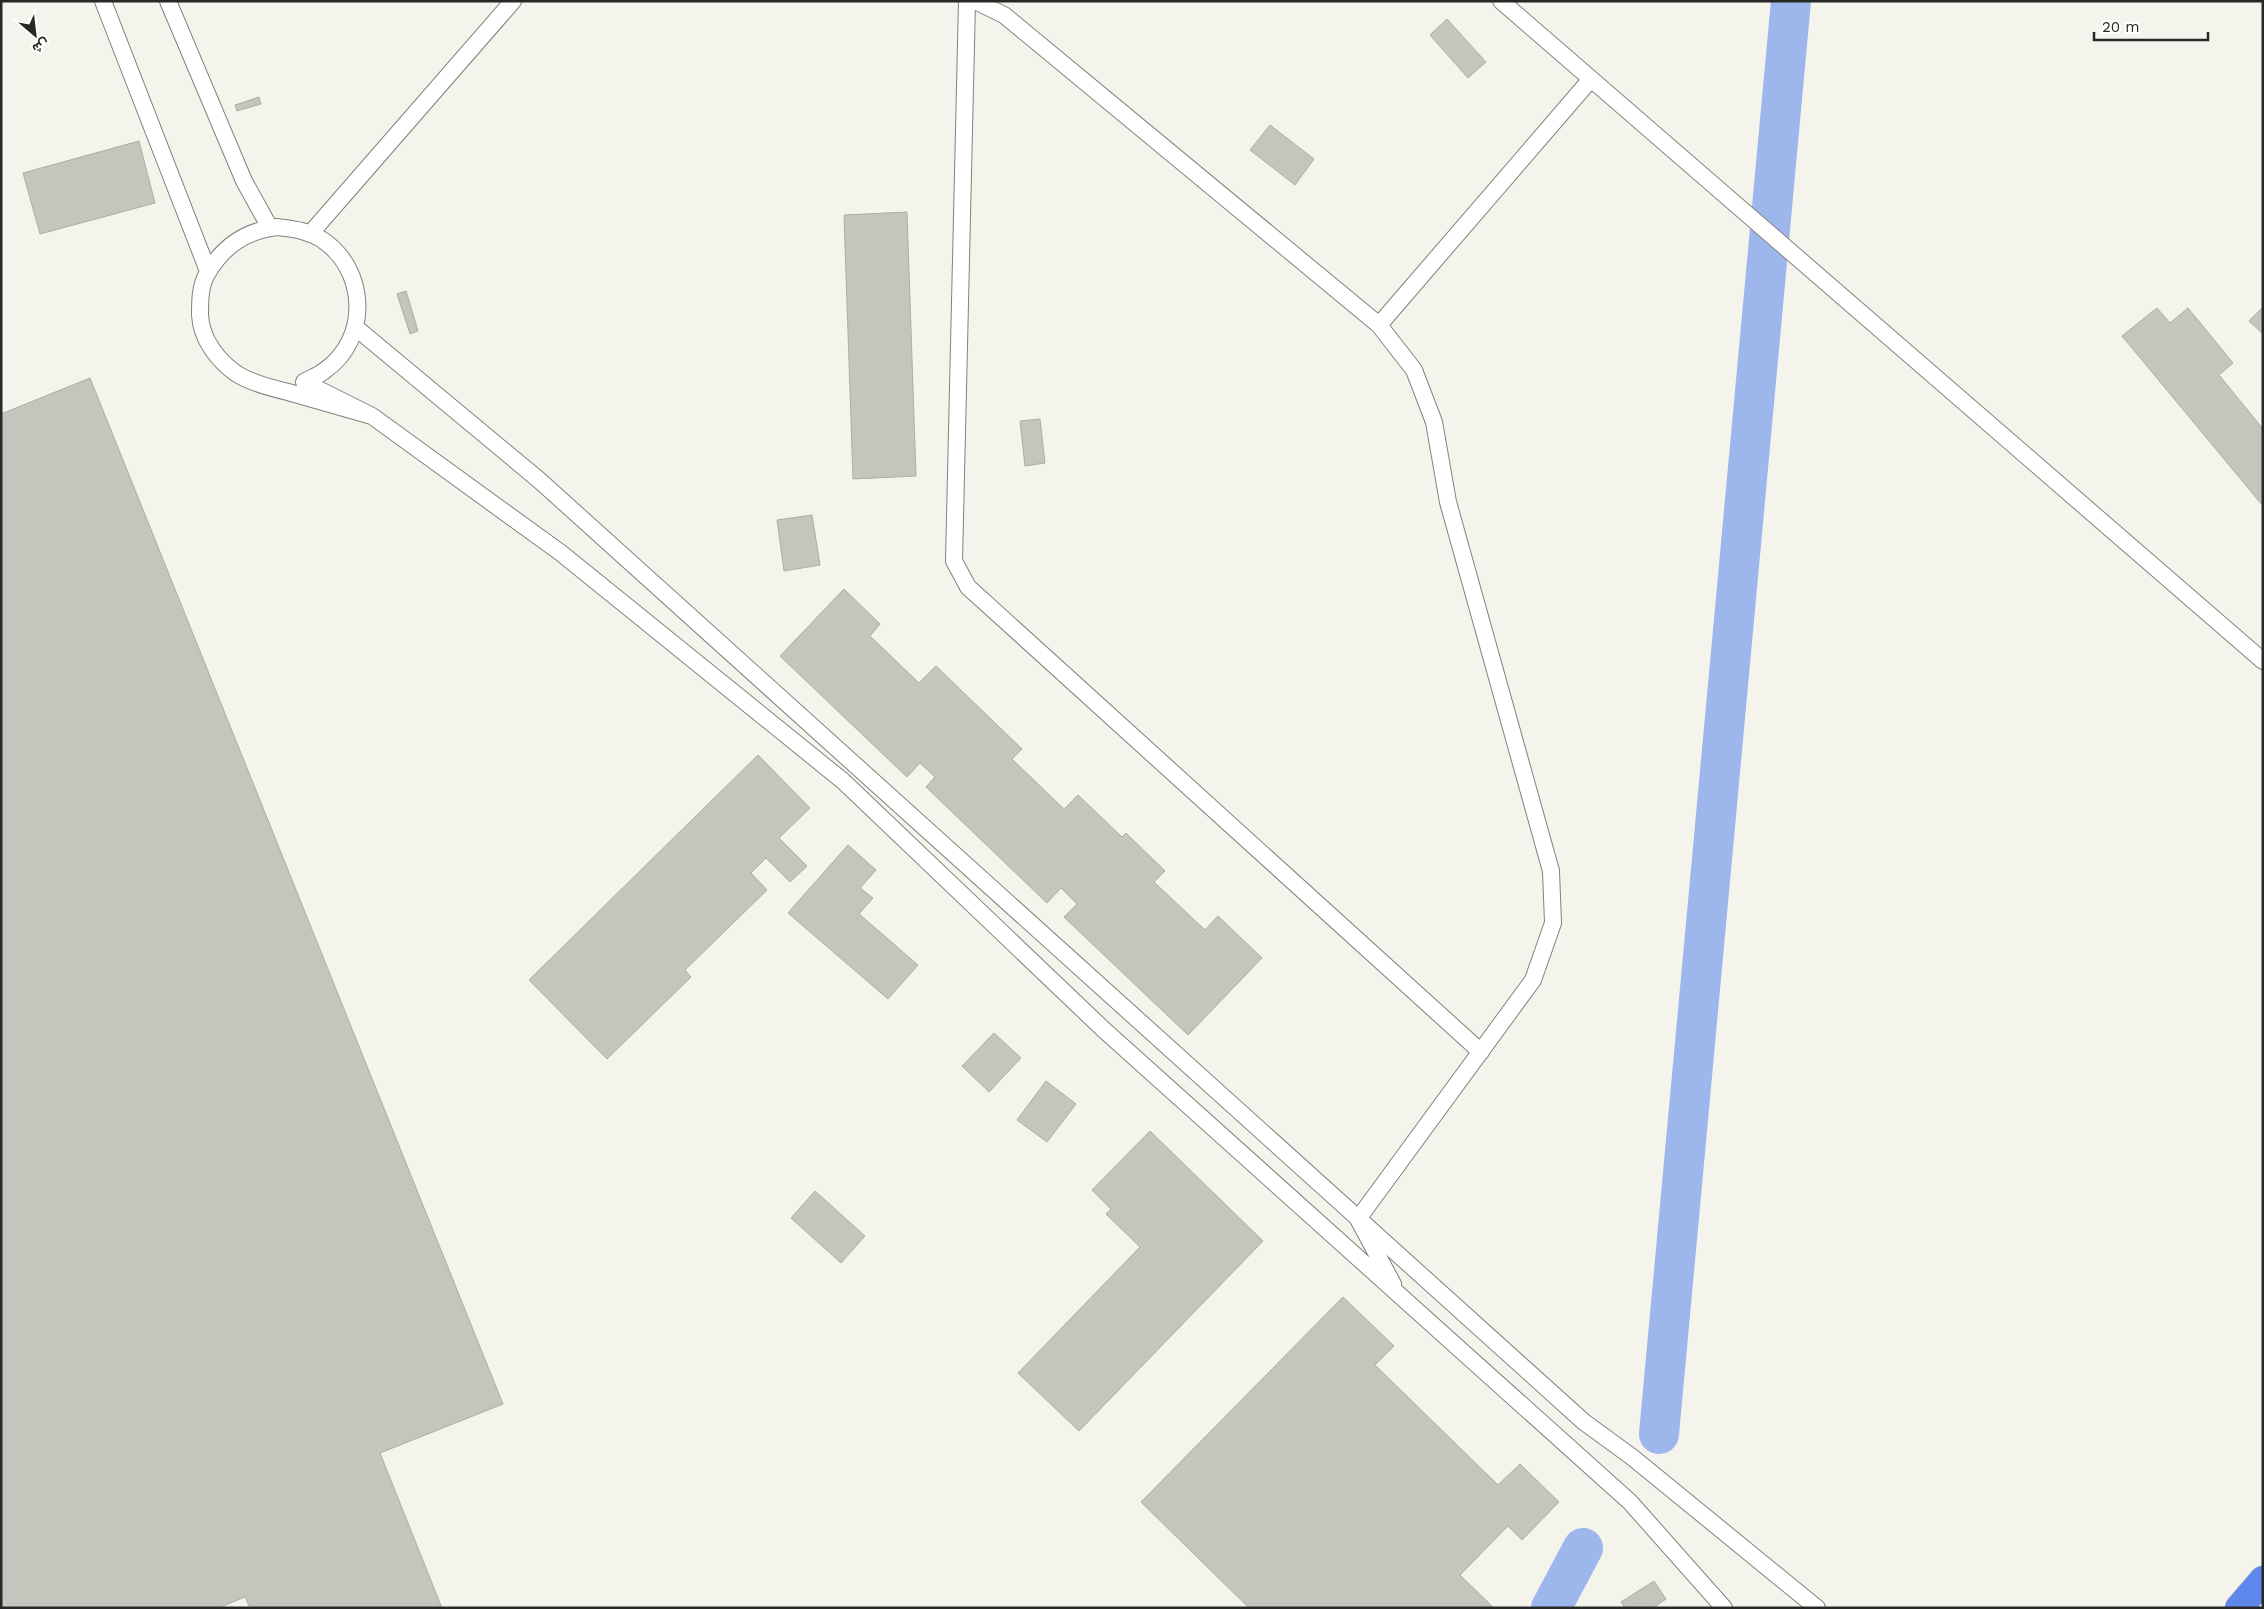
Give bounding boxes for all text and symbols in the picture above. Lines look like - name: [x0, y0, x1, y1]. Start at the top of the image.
- north arrow: [10, 10, 60, 60]
- scale bar: [2094, 10, 2208, 42]
- text: 20 m: [2102, 18, 2140, 36]
- text: ش: [29, 35, 52, 58]

